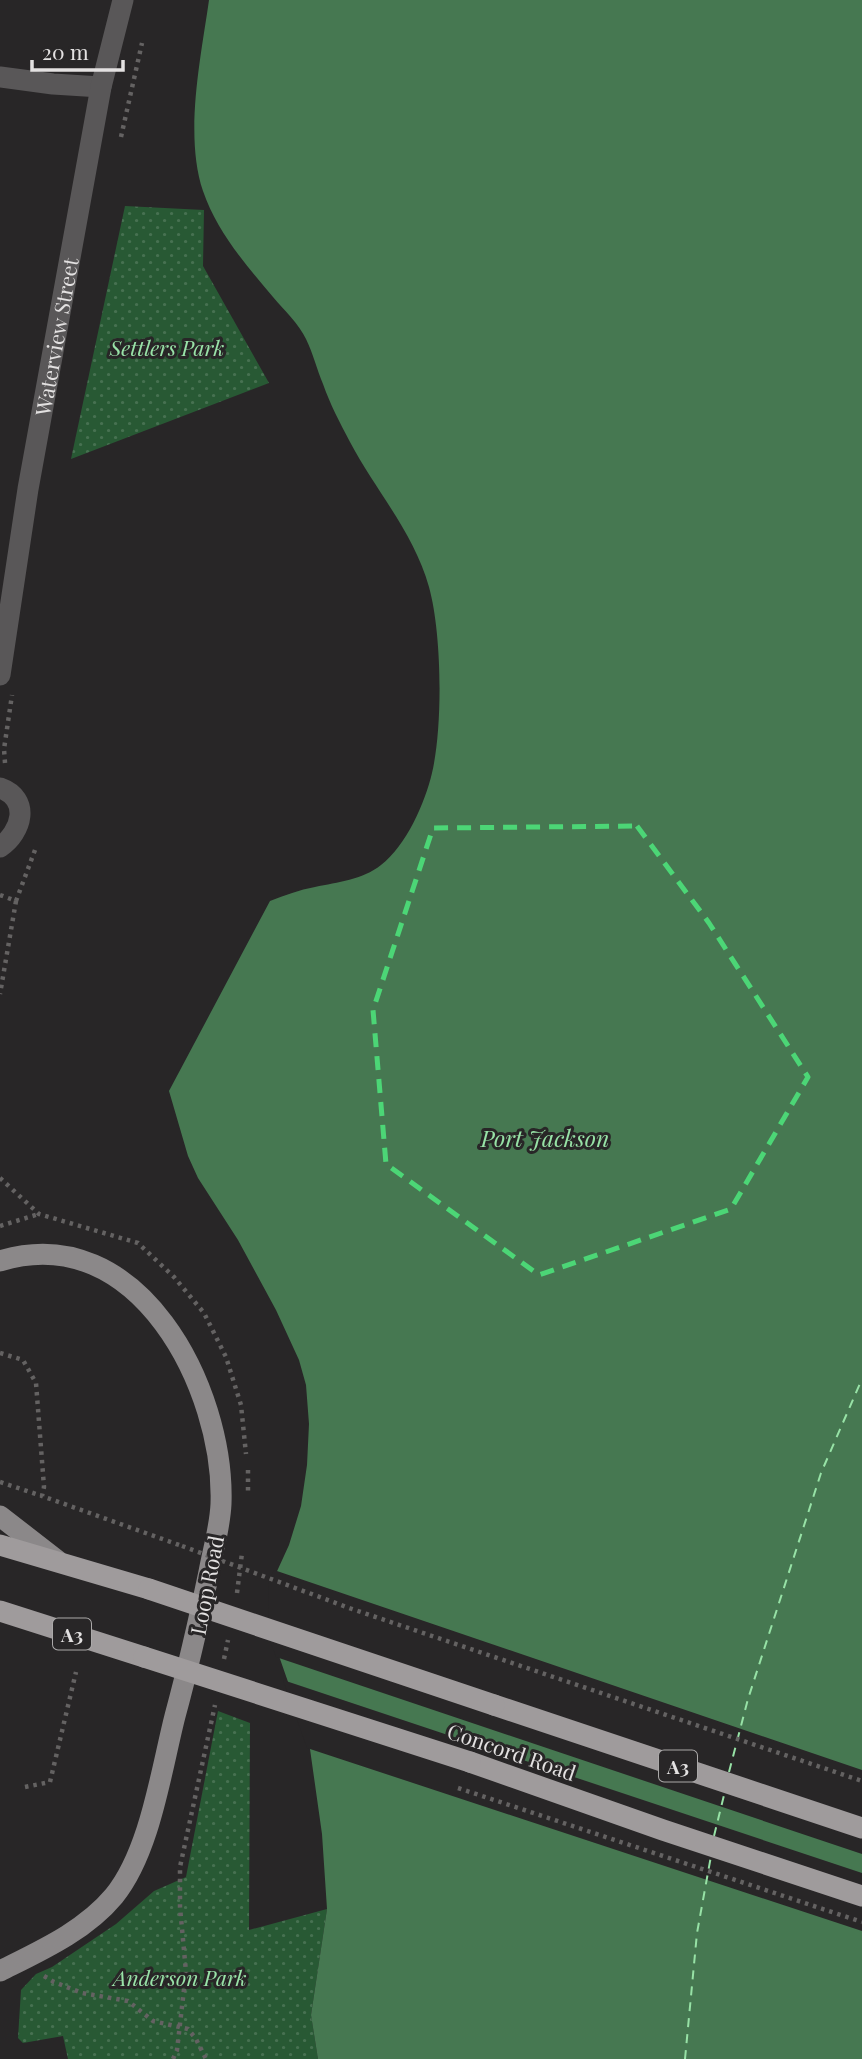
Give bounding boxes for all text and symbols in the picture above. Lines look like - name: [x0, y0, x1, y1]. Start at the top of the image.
- scale bar: [32, 28, 122, 72]
- text: 20 m: [42, 37, 89, 65]
- street label: Waterview Street: [27, 255, 84, 419]
- park label: Settlers Park: [109, 333, 225, 361]
- water label: Port Jackson: [480, 1122, 609, 1153]
- street label: Loop Road: [183, 1533, 229, 1637]
- road number: A3: [53, 1618, 91, 1650]
- street label: Concord Road: [444, 1716, 580, 1786]
- road number: A3: [659, 1750, 697, 1782]
- park label: Anderson Park: [111, 1963, 247, 1991]

